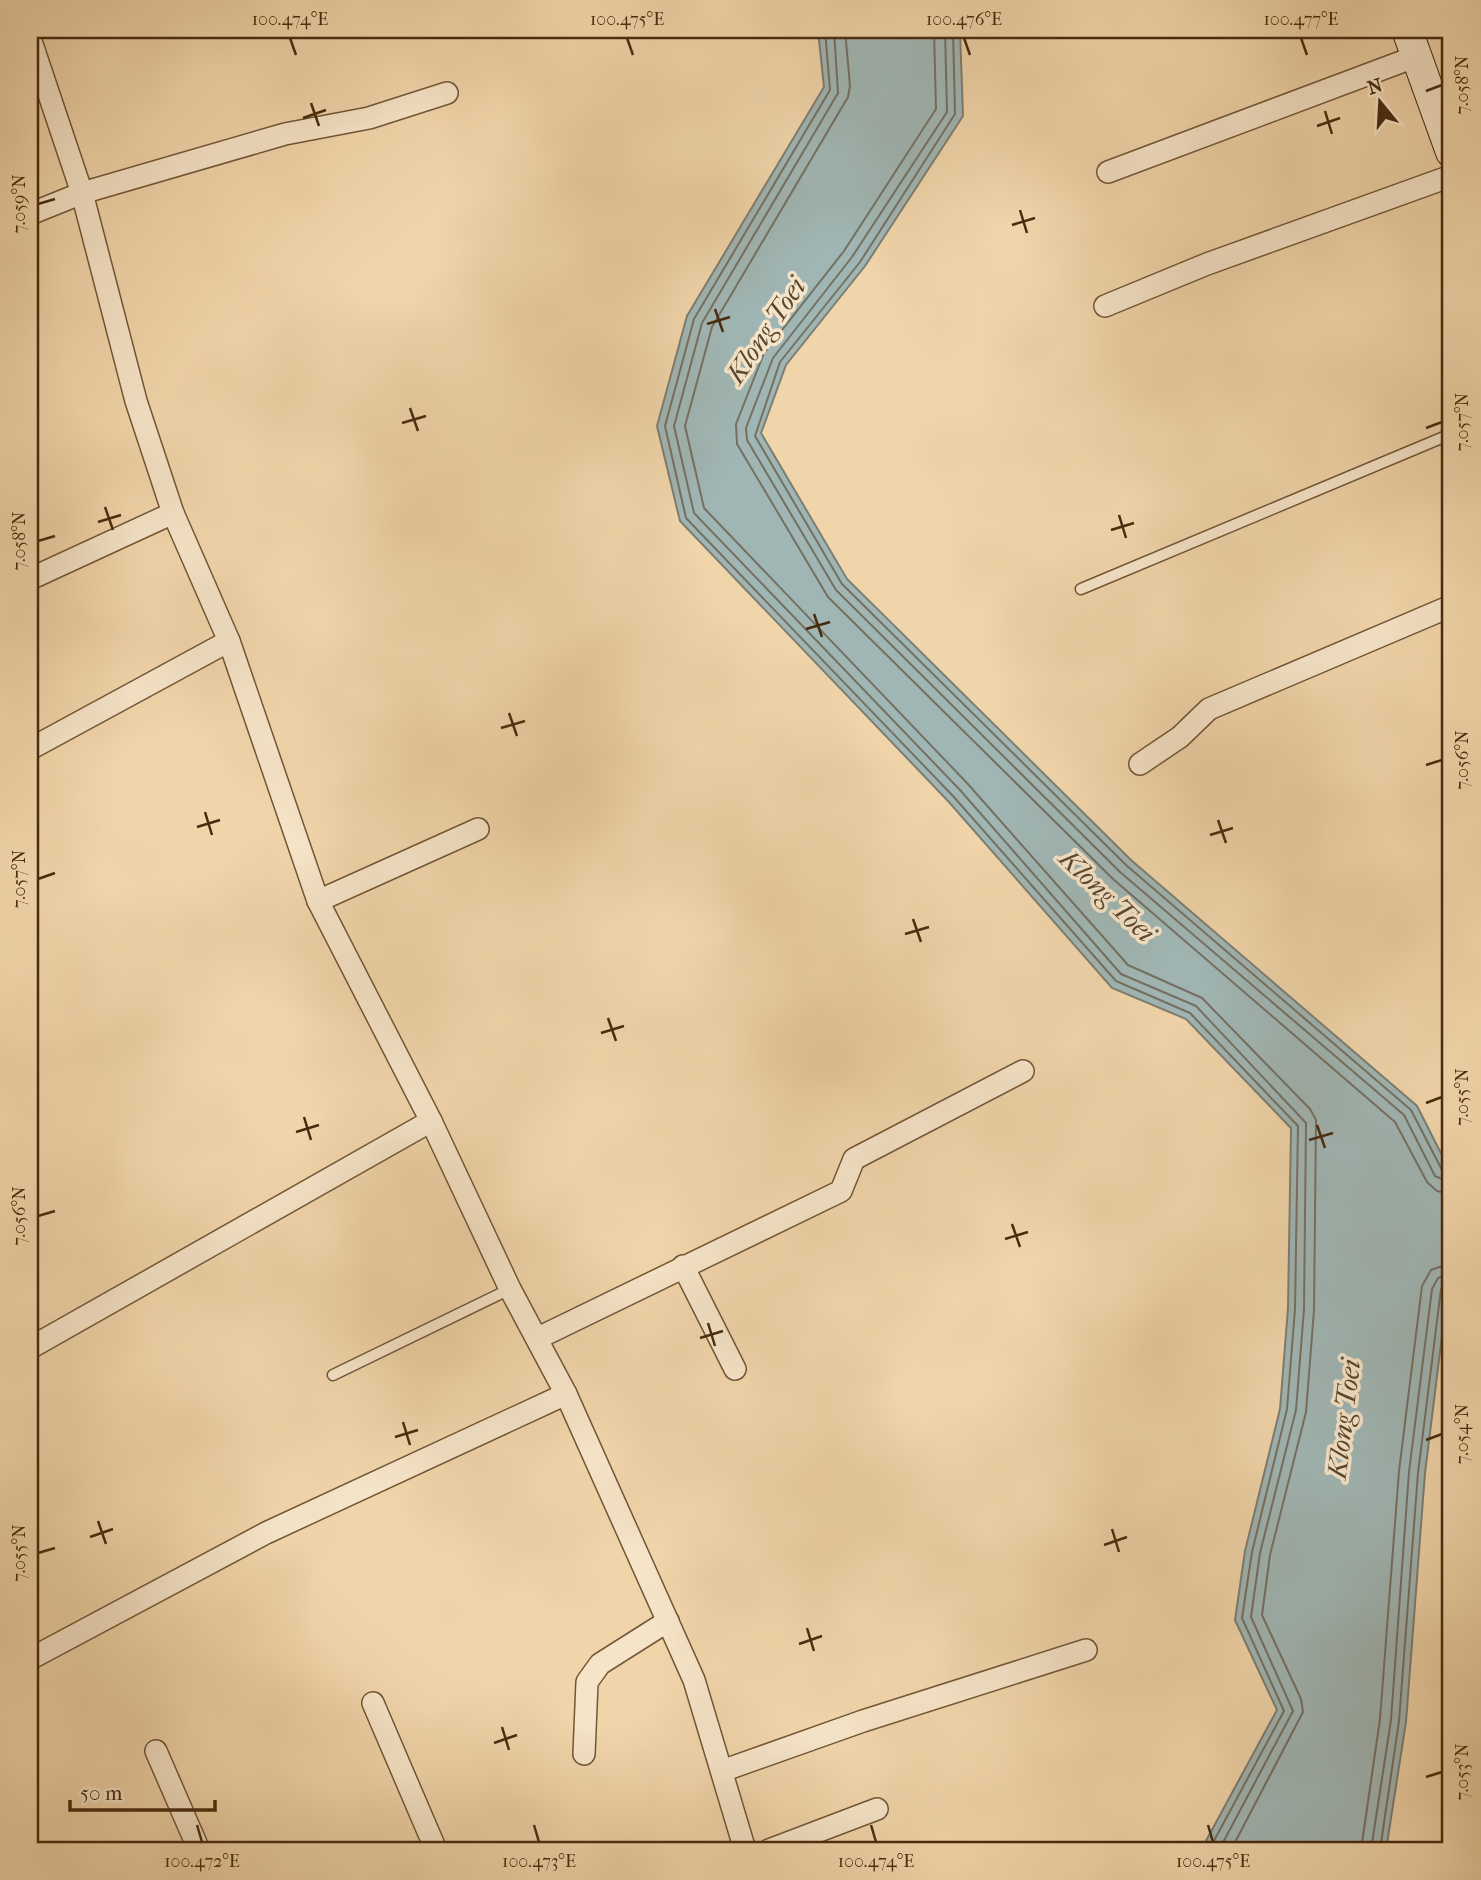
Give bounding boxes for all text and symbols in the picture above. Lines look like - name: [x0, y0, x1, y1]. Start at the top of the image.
- text: 100.474°E: [252, 9, 328, 30]
- text: 100.475°E: [590, 9, 664, 30]
- text: 100.476°E: [926, 9, 1002, 30]
- text: 100.477°E: [1263, 9, 1339, 30]
- text: 7.058°N: [1452, 55, 1473, 114]
- north arrow: [1344, 66, 1414, 136]
- text: N: [1365, 74, 1386, 99]
- text: 7.059°N: [9, 174, 30, 234]
- water label: Klong Toei: [717, 270, 814, 391]
- text: 7.057°N: [1452, 392, 1473, 451]
- text: 7.058°N: [9, 511, 30, 570]
- text: 7.056°N: [1452, 730, 1473, 790]
- water label: Klong Toei: [1052, 840, 1164, 950]
- text: 7.057°N: [9, 849, 30, 908]
- text: 7.055°N: [1452, 1068, 1473, 1126]
- text: 7.056°N: [9, 1186, 30, 1246]
- water label: Klong Toei: [1320, 1355, 1367, 1483]
- text: 7.054°N: [1452, 1403, 1473, 1464]
- text: 7.055°N: [9, 1524, 30, 1582]
- text: 7.053°N: [1452, 1743, 1473, 1801]
- scale bar: [70, 1768, 215, 1812]
- text: 50 m: [80, 1781, 123, 1805]
- text: 100.472°E: [164, 1851, 240, 1872]
- text: 100.473°E: [502, 1851, 576, 1872]
- text: 100.474°E: [838, 1851, 914, 1872]
- text: 100.475°E: [1176, 1851, 1250, 1872]

